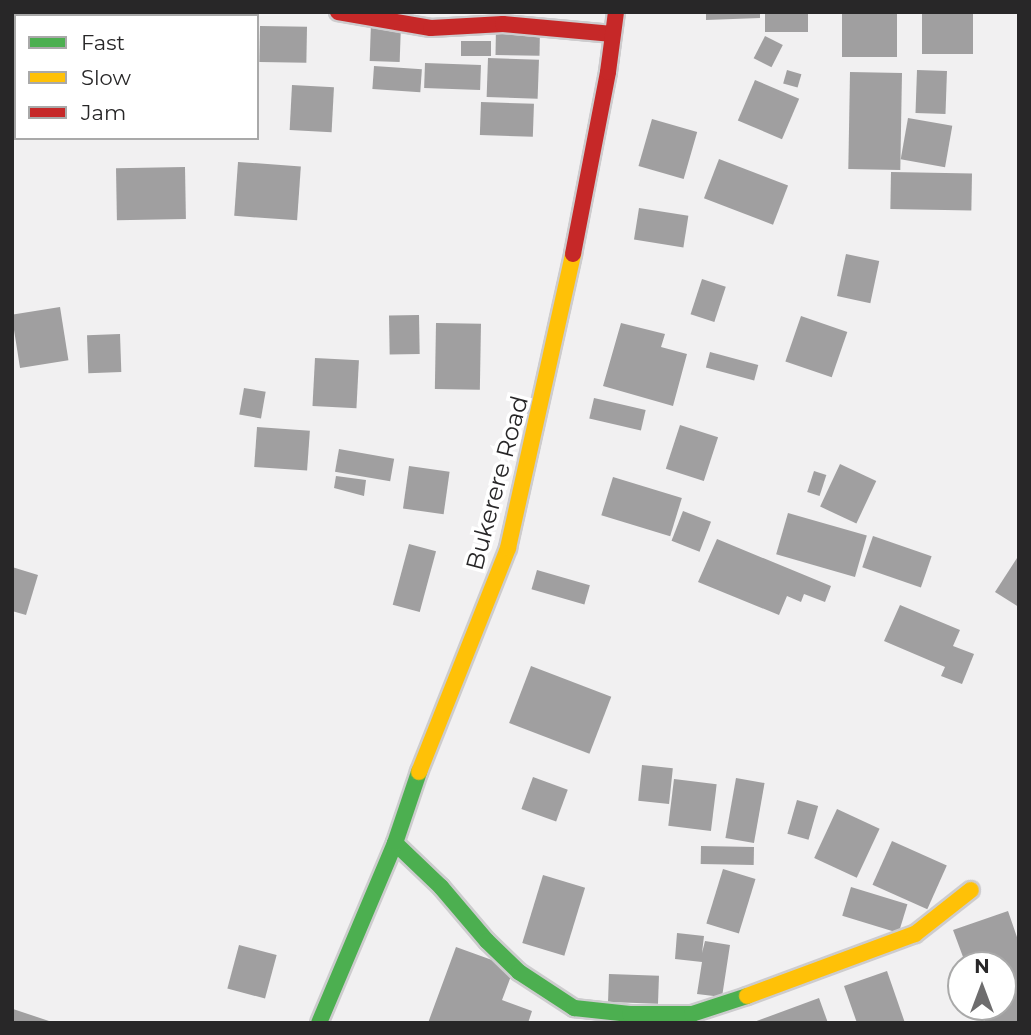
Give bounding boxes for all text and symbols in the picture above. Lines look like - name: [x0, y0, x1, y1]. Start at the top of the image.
- legend: [14, 14, 259, 140]
- text: Fast: [81, 30, 125, 55]
- text: Slow: [81, 65, 131, 90]
- text: Jam: [81, 100, 126, 125]
- street label: Bukerere Road: [460, 393, 534, 573]
- north arrow: [947, 951, 1017, 1021]
- text: N: [974, 955, 990, 978]

